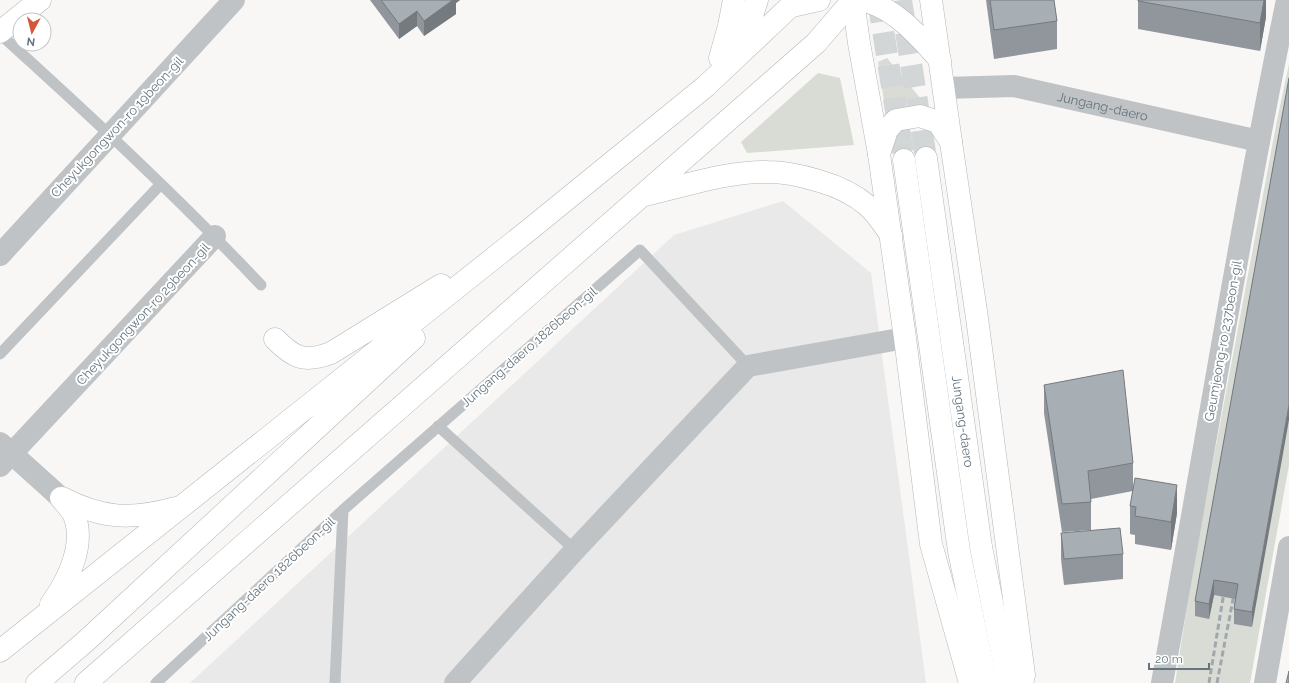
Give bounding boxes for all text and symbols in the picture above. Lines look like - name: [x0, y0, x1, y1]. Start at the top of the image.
- north arrow: [12, 12, 52, 52]
- text: N: [26, 34, 36, 48]
- street label: Cheyukgongwon-ro 19beon-gil: [48, 53, 187, 201]
- street label: Jungang-daero: [1056, 88, 1150, 123]
- street label: Cheyukgongwon-ro 29beon-gil: [73, 240, 213, 388]
- street label: Geumjeong-ro 237beon-gil: [1201, 259, 1245, 422]
- street label: Jungang-daero 1826beon-gil: [458, 284, 600, 410]
- street label: Jungang-daero: [949, 374, 977, 469]
- street label: Jungang-daero 1826beon-gil: [200, 514, 338, 644]
- scale bar: [1149, 645, 1209, 671]
- text: 20 m: [1155, 652, 1183, 666]

